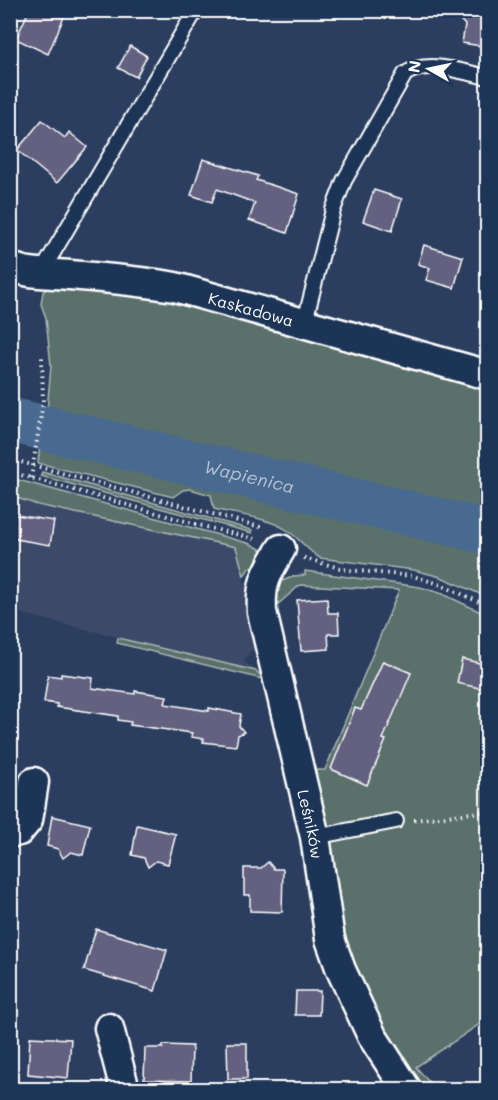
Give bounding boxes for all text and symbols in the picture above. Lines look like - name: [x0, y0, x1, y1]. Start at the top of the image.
- north arrow: [399, 39, 459, 99]
- text: N: [402, 59, 425, 74]
- street label: Kaskadowa: [206, 286, 296, 330]
- water label: Wapienica: [202, 454, 297, 498]
- street label: Leśników: [294, 787, 329, 860]

